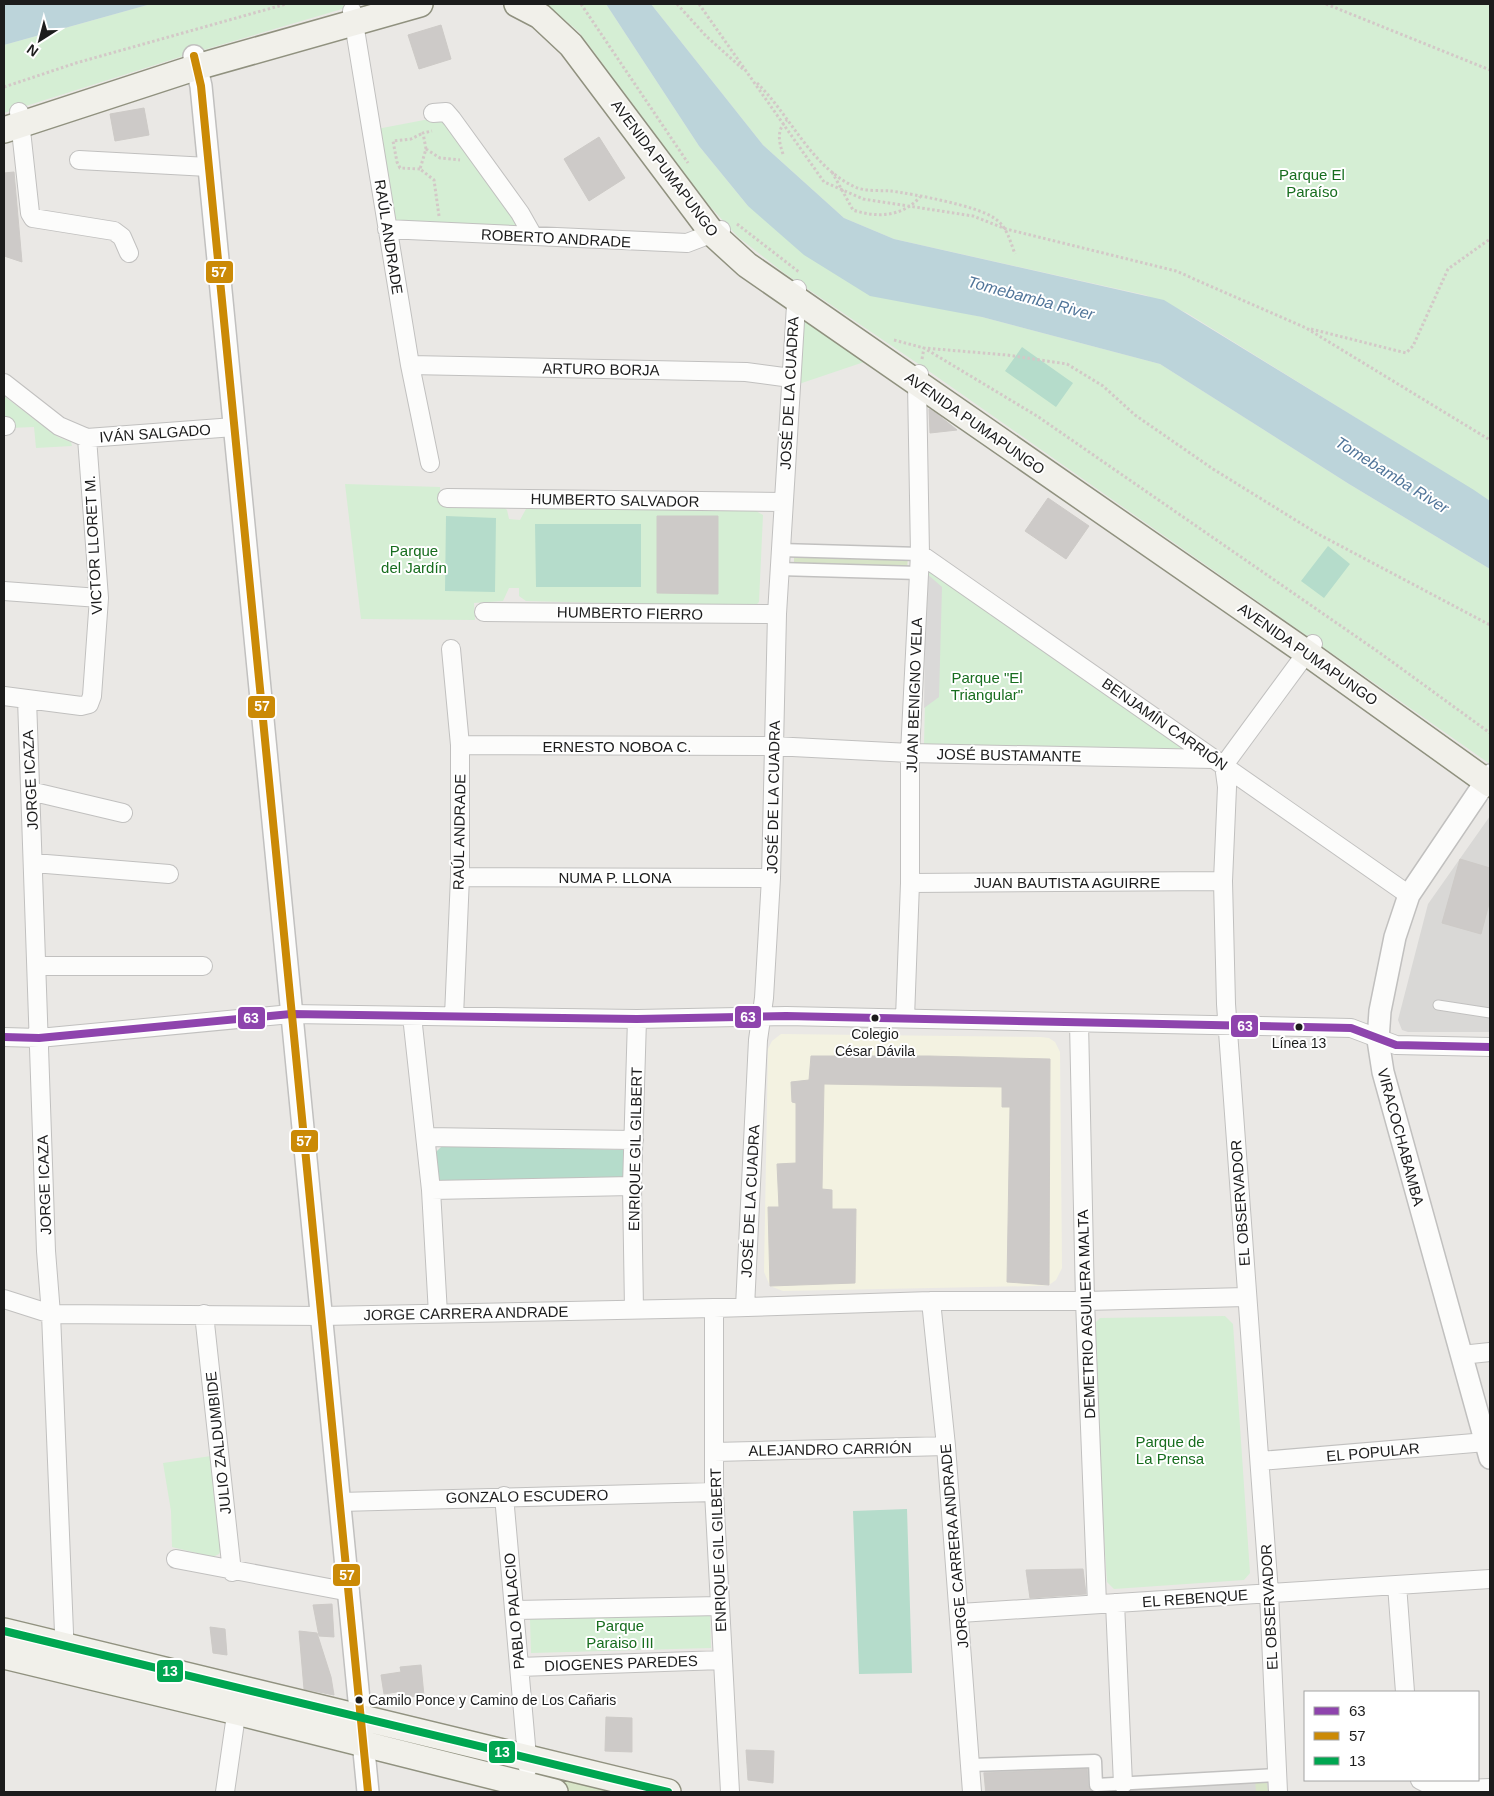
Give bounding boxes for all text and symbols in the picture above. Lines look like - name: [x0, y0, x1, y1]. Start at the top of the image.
- north arrow: [15, 15, 65, 65]
- text: N: [24, 41, 41, 60]
- street label: AVENIDA PUMAPUNGO: [608, 96, 722, 240]
- park label: Parque El Paraíso: [1279, 166, 1345, 200]
- street label: RAÚL ANDRADE: [372, 178, 406, 296]
- street label: ROBERTO ANDRADE: [480, 226, 632, 250]
- line badge: 57: [205, 260, 234, 284]
- text: 57: [211, 264, 227, 280]
- water label: Tomebamba River: [966, 273, 1097, 323]
- street label: JOSÉ DE LA CUADRA: [776, 316, 802, 470]
- street label: ARTURO BORJA: [542, 359, 660, 379]
- street label: AVENIDA PUMAPUNGO: [902, 368, 1048, 478]
- street label: IVÁN SALGADO: [99, 421, 211, 445]
- water label: Tomebamba River: [1332, 433, 1452, 517]
- street label: VICTOR LLORET M.: [81, 475, 105, 615]
- street label: HUMBERTO SALVADOR: [530, 490, 700, 510]
- park label: Parque del Jardín: [381, 542, 447, 576]
- street label: AVENIDA PUMAPUNGO: [1235, 599, 1381, 709]
- street label: HUMBERTO FIERRO: [557, 603, 703, 623]
- street label: JUAN BENIGNO VELA: [903, 617, 925, 773]
- park label: Parque "El Triangular": [951, 669, 1023, 703]
- street label: BENJAMÍN CARRIÓN: [1099, 674, 1231, 774]
- line badge: 57: [247, 695, 276, 719]
- text: 57: [254, 698, 270, 714]
- street label: JOSÉ DE LA CUADRA: [763, 720, 783, 874]
- street label: JORGE ICAZA: [19, 730, 41, 830]
- street label: ERNESTO NOBOA C.: [543, 738, 691, 755]
- street label: JOSÉ BUSTAMANTE: [936, 745, 1082, 765]
- street label: RAÚL ANDRADE: [449, 774, 469, 890]
- street label: NUMA P. LLONA: [558, 869, 672, 886]
- street label: JUAN BAUTISTA AGUIRRE: [974, 874, 1160, 891]
- line badge: 63: [734, 1005, 762, 1029]
- line badge: 63: [237, 1006, 266, 1030]
- text: 63: [740, 1009, 756, 1025]
- text: 63: [243, 1010, 259, 1026]
- marker: Colegio César Dávila: [870, 1013, 880, 1023]
- line badge: 63: [1230, 1014, 1259, 1038]
- text: 63: [1237, 1018, 1253, 1034]
- marker: Línea 13: [1294, 1022, 1304, 1032]
- place label: Colegio César Dávila: [835, 1026, 915, 1059]
- place label: Línea 13: [1272, 1035, 1326, 1051]
- street label: VIRACOCHABAMBA: [1374, 1066, 1428, 1208]
- street label: ENRIQUE GIL GILBERT: [625, 1067, 645, 1231]
- street label: JOSÉ DE LA CUADRA: [737, 1124, 763, 1278]
- line badge: 57: [290, 1129, 319, 1153]
- text: 57: [296, 1133, 312, 1149]
- street label: JORGE ICAZA: [34, 1135, 54, 1235]
- street label: EL OBSERVADOR: [1227, 1139, 1253, 1267]
- street label: DEMETRIO AGUILERA MALTA: [1074, 1209, 1098, 1419]
- street label: JORGE CARRERA ANDRADE: [363, 1303, 569, 1323]
- street label: JULIO ZALDUMBIDE: [202, 1371, 234, 1515]
- park label: Parque de La Prensa: [1135, 1433, 1205, 1467]
- street label: ALEJANDRO CARRIÓN: [748, 1439, 912, 1459]
- street label: EL POPULAR: [1326, 1439, 1421, 1465]
- street label: JORGE CARRERA ANDRADE: [937, 1443, 971, 1649]
- street label: ENRIQUE GIL GILBERT: [707, 1468, 729, 1632]
- street label: GONZALO ESCUDERO: [446, 1486, 608, 1506]
- street label: EL OBSERVADOR: [1257, 1543, 1281, 1671]
- street label: PABLO PALACIO: [500, 1552, 528, 1670]
- line badge: 57: [332, 1563, 361, 1587]
- text: 57: [339, 1567, 355, 1583]
- street label: EL REBENQUE: [1141, 1586, 1249, 1610]
- park label: Parque Paraiso III: [586, 1617, 654, 1651]
- street label: DIOGENES PAREDES: [544, 1652, 698, 1674]
- line badge: 13: [156, 1659, 184, 1683]
- text: 13: [162, 1663, 178, 1679]
- legend: [1304, 1691, 1479, 1781]
- place label: Camilo Ponce y Camino de Los Cañaris: [368, 1692, 616, 1708]
- marker: Camilo Ponce y Camino de Los Cañaris: [354, 1695, 364, 1705]
- text: 63: [1349, 1702, 1366, 1719]
- text: 57: [1349, 1727, 1366, 1744]
- line badge: 13: [488, 1740, 516, 1764]
- text: 13: [494, 1744, 510, 1760]
- text: 13: [1349, 1752, 1366, 1769]

